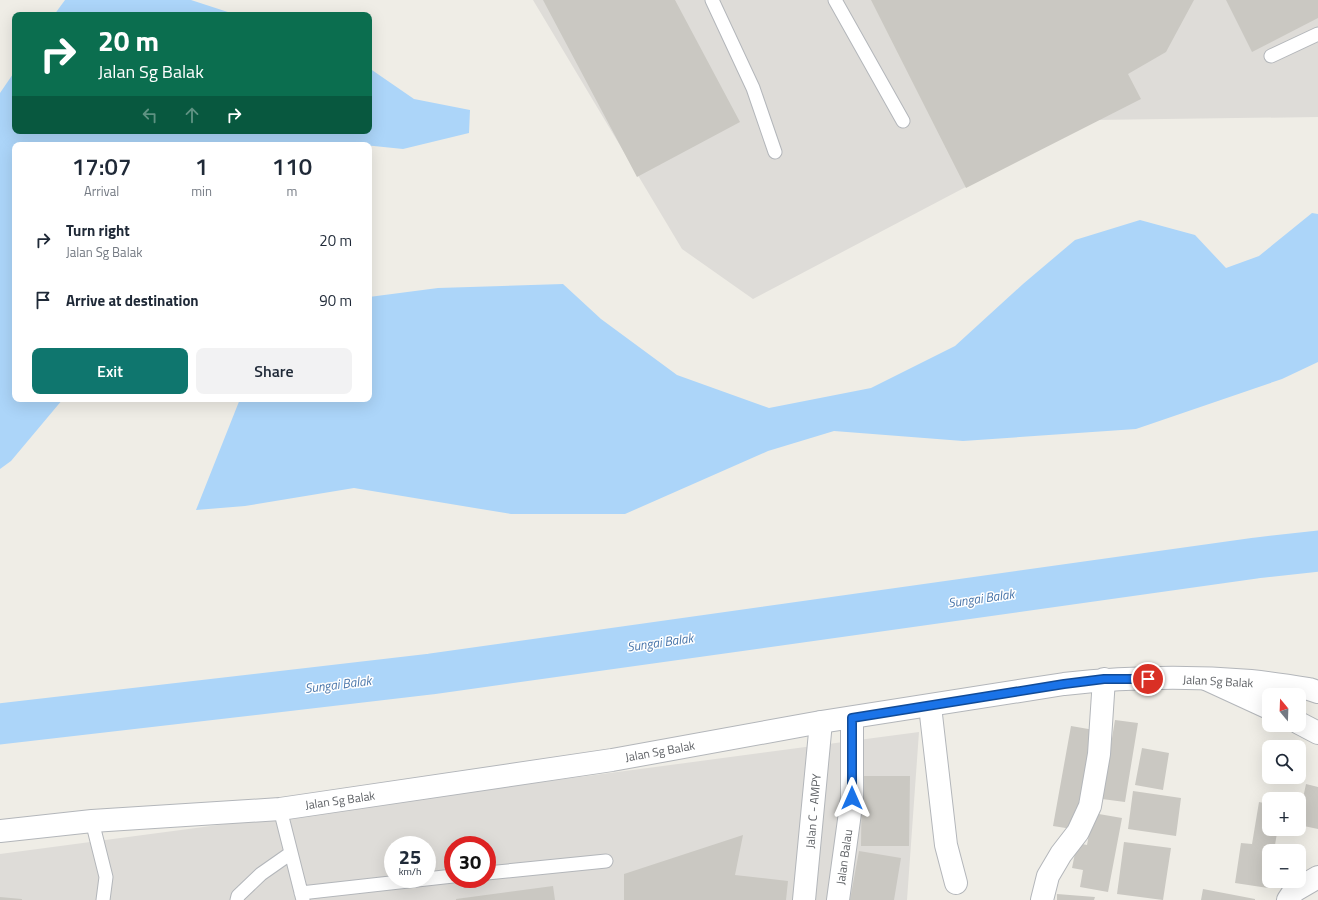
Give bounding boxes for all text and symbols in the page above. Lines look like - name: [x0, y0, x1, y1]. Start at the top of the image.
- text: 20 m: [98, 19, 159, 62]
- icon: right: [32, 28, 84, 80]
- text: Jalan Sg Balak: [98, 58, 204, 85]
- icon: left: [139, 104, 161, 126]
- icon: ahead: [181, 104, 203, 126]
- icon: right: [223, 104, 245, 126]
- text: 17:07: [72, 148, 131, 184]
- text: 1: [195, 148, 208, 184]
- text: 110: [272, 148, 312, 184]
- text: Arrival: [84, 181, 119, 201]
- text: min: [191, 181, 212, 201]
- text: m: [287, 181, 297, 201]
- text: Turn right: [66, 219, 130, 242]
- icon: right: [32, 229, 54, 251]
- text: 20 m: [319, 229, 352, 252]
- text: Jalan Sg Balak: [66, 242, 142, 262]
- icon: arrive: [32, 289, 54, 311]
- text: Arrive at destination: [66, 289, 199, 312]
- text: 90 m: [319, 289, 352, 312]
- button: Exit: [32, 348, 188, 394]
- button: Share: [196, 348, 352, 394]
- water label: Sungai Balak: [947, 583, 1018, 613]
- water label: Sungai Balak: [626, 627, 697, 657]
- pin: [1131, 662, 1165, 696]
- icon: arrive: [1137, 668, 1159, 690]
- water label: Sungai Balak: [304, 670, 374, 698]
- street label: Jalan Sg Balak: [1182, 670, 1254, 692]
- north arrow: [1262, 688, 1306, 732]
- map controls: [1262, 688, 1306, 888]
- street label: Jalan Sg Balak: [624, 735, 697, 766]
- button: search: [1262, 740, 1306, 784]
- street label: Jalan C - AMPY: [800, 772, 826, 849]
- position arrow: [831, 777, 873, 819]
- street label: Jalan Sg Balak: [304, 786, 376, 814]
- button: +: [1262, 792, 1306, 836]
- street label: Jalan Balau: [831, 828, 857, 886]
- speed limit sign: 30: [444, 836, 496, 888]
- text: 25: [399, 841, 421, 872]
- button: −: [1262, 844, 1306, 888]
- text: km/h: [399, 864, 421, 879]

